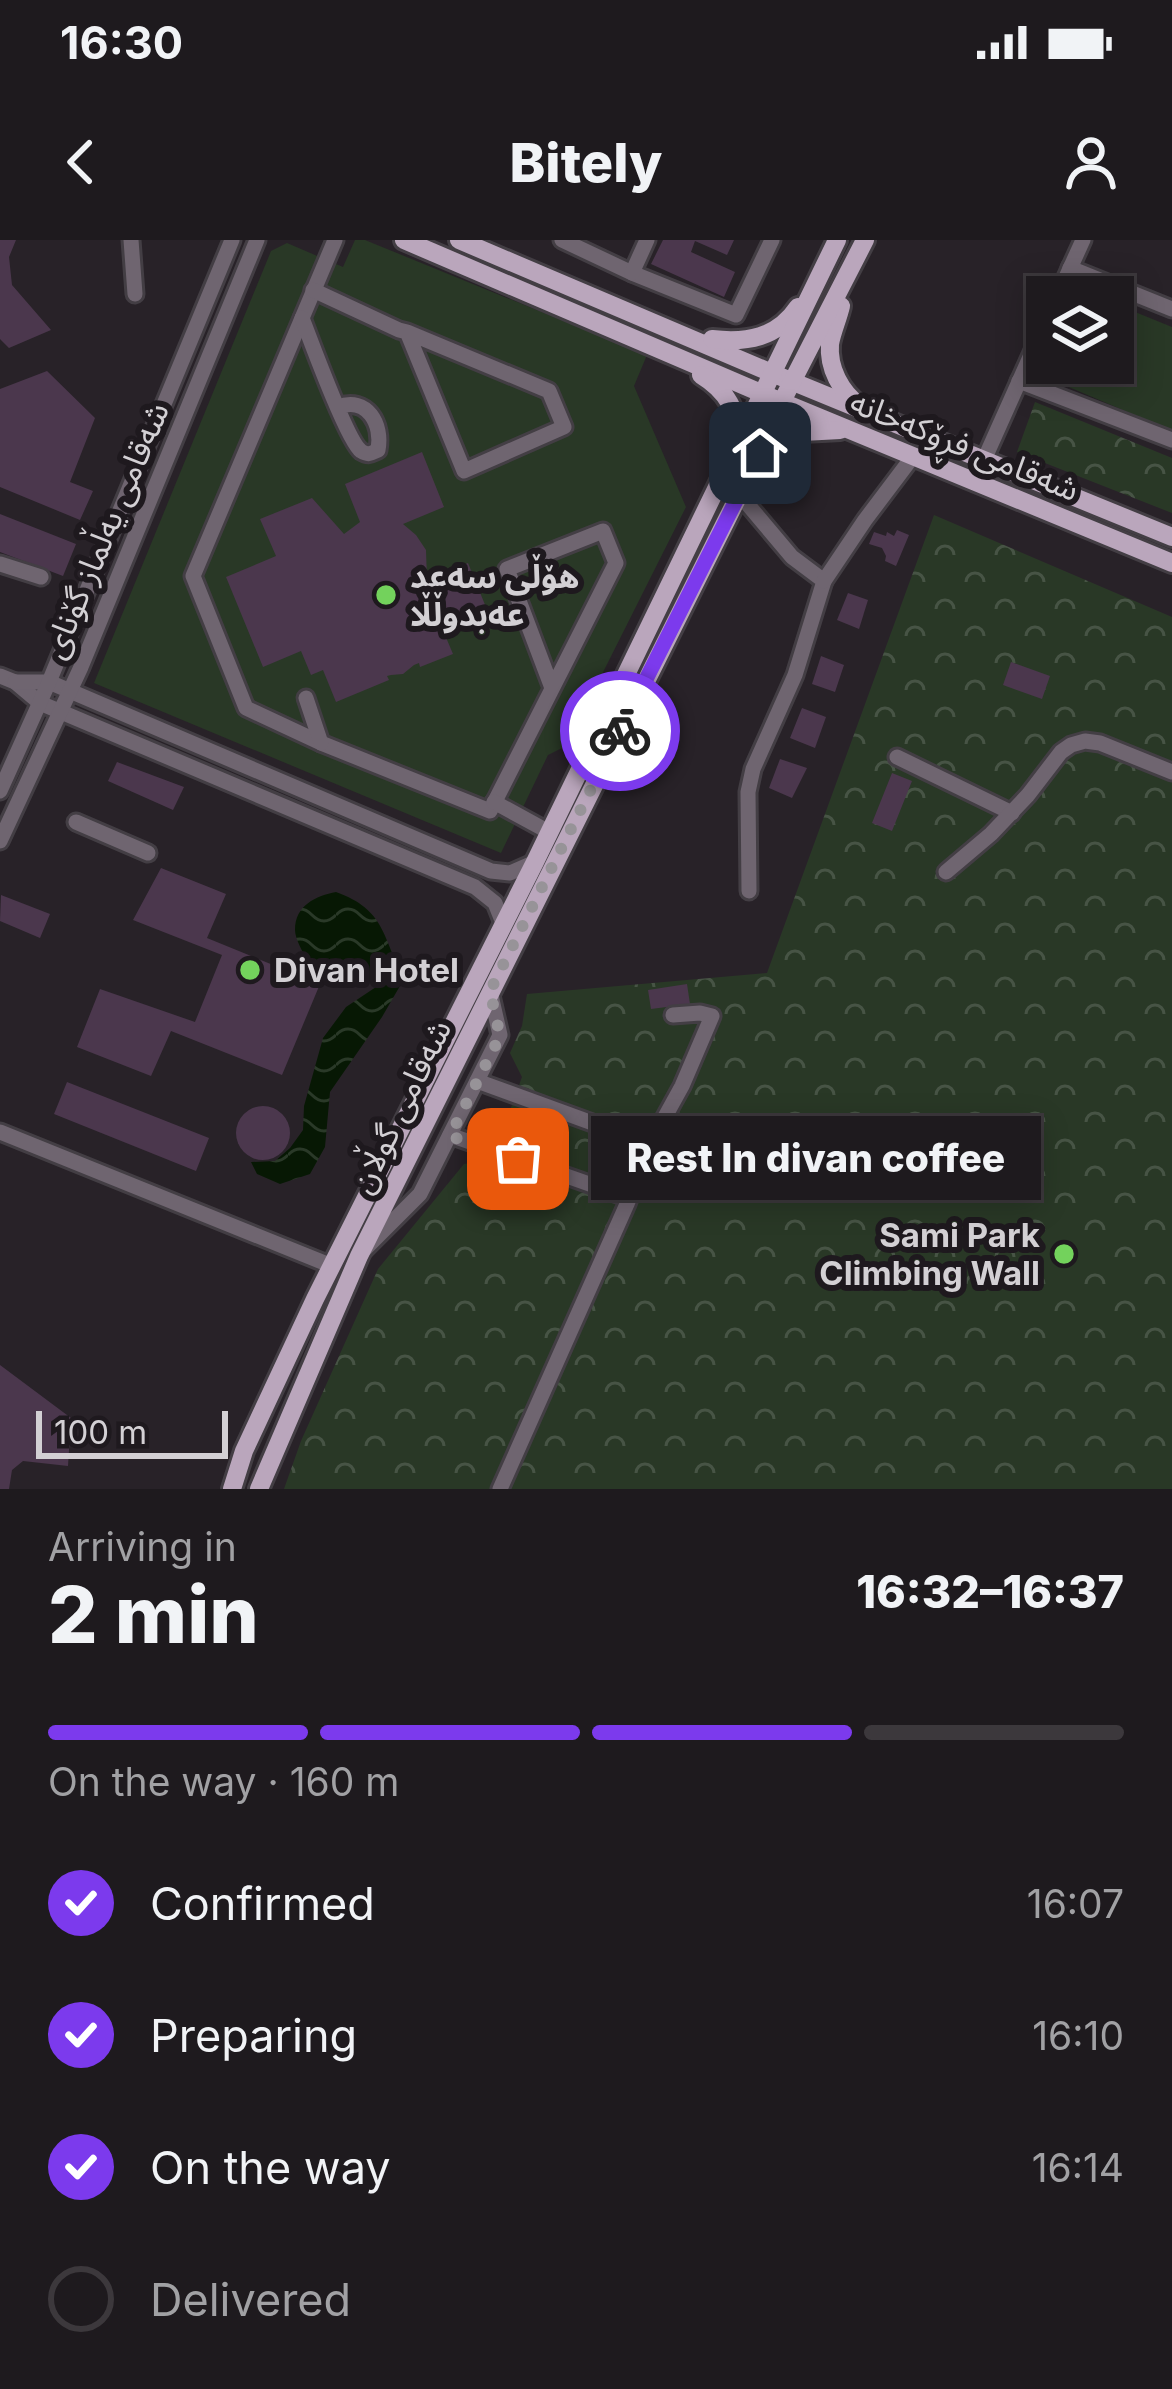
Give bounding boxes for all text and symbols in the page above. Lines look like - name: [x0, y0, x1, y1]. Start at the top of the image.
- text: 16:30: [60, 15, 183, 70]
- icon: back: [48, 129, 114, 195]
- icon: person: [1058, 129, 1124, 195]
- text: Bitely: [509, 130, 663, 195]
- map controls: [1026, 276, 1134, 384]
- button: layers: [1026, 276, 1134, 384]
- street label: شەقامی فڕۆکەخانە: [842, 381, 1085, 517]
- street label: شەقامی یەڵماز گۆنای: [30, 395, 177, 664]
- pin: [709, 402, 811, 504]
- icon: home: [727, 420, 793, 486]
- place label: ھۆڵی سەعد عەبدوڵڵا: [410, 553, 579, 634]
- marker: ھۆڵی سەعد عەبدوڵڵا: [373, 582, 399, 608]
- courier: [560, 671, 680, 791]
- icon: bike: [587, 698, 653, 764]
- place label: Divan Hotel: [274, 950, 459, 990]
- marker: Divan Hotel: [237, 957, 263, 983]
- street label: شەقامی گوڵان: [338, 1011, 459, 1199]
- pin: [467, 1108, 569, 1210]
- callout: Rest In divan coffee: [590, 1117, 1040, 1201]
- icon: bag: [485, 1126, 551, 1192]
- text: Rest In divan coffee: [627, 1134, 1005, 1181]
- place label: Sami Park Climbing Wall: [819, 1215, 1040, 1293]
- marker: Sami Park Climbing Wall: [1051, 1241, 1077, 1267]
- scale bar: [36, 1405, 228, 1458]
- text: 100 m: [54, 1412, 147, 1452]
- text: Arriving in: [48, 1523, 237, 1570]
- text: 16:32–16:37: [856, 1564, 1124, 1619]
- text: 2 min: [48, 1567, 259, 1662]
- text: On the way · 160 m: [48, 1758, 399, 1805]
- icon: check: [48, 1870, 114, 1936]
- text: Confirmed: [150, 1876, 375, 1931]
- text: 16:07: [1027, 1880, 1124, 1927]
- icon: check: [48, 2002, 114, 2068]
- text: Preparing: [150, 2008, 357, 2063]
- text: 16:10: [1032, 2012, 1124, 2059]
- icon: check: [48, 2134, 114, 2200]
- text: On the way: [150, 2140, 391, 2195]
- text: 16:14: [1032, 2144, 1124, 2191]
- text: Delivered: [150, 2272, 351, 2327]

